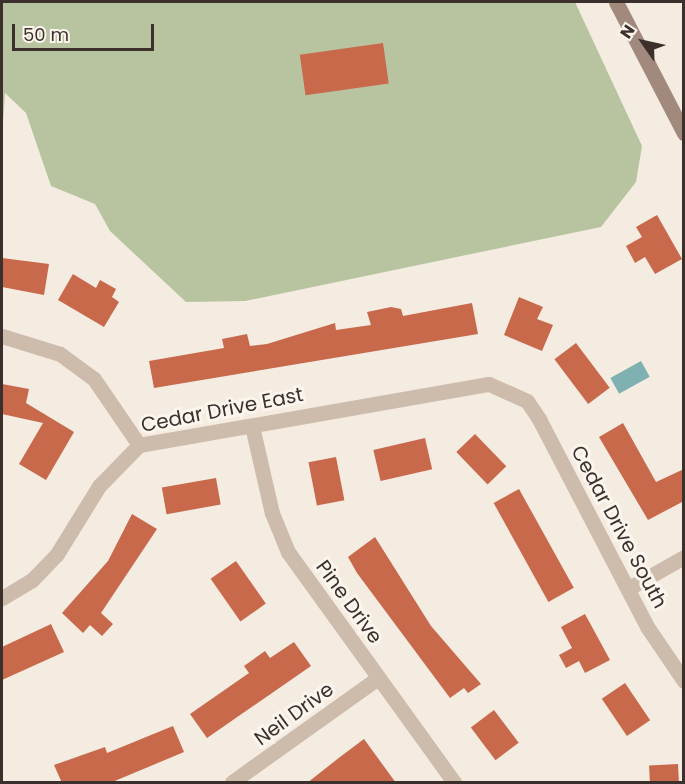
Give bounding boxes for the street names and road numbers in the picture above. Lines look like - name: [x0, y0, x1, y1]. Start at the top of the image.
- street label: Cedar Drive East: [139, 383, 305, 437]
- street label: Cedar Drive South: [566, 442, 672, 612]
- street label: Pine Drive: [311, 556, 387, 648]
- street label: Neil Drive: [250, 677, 338, 751]

